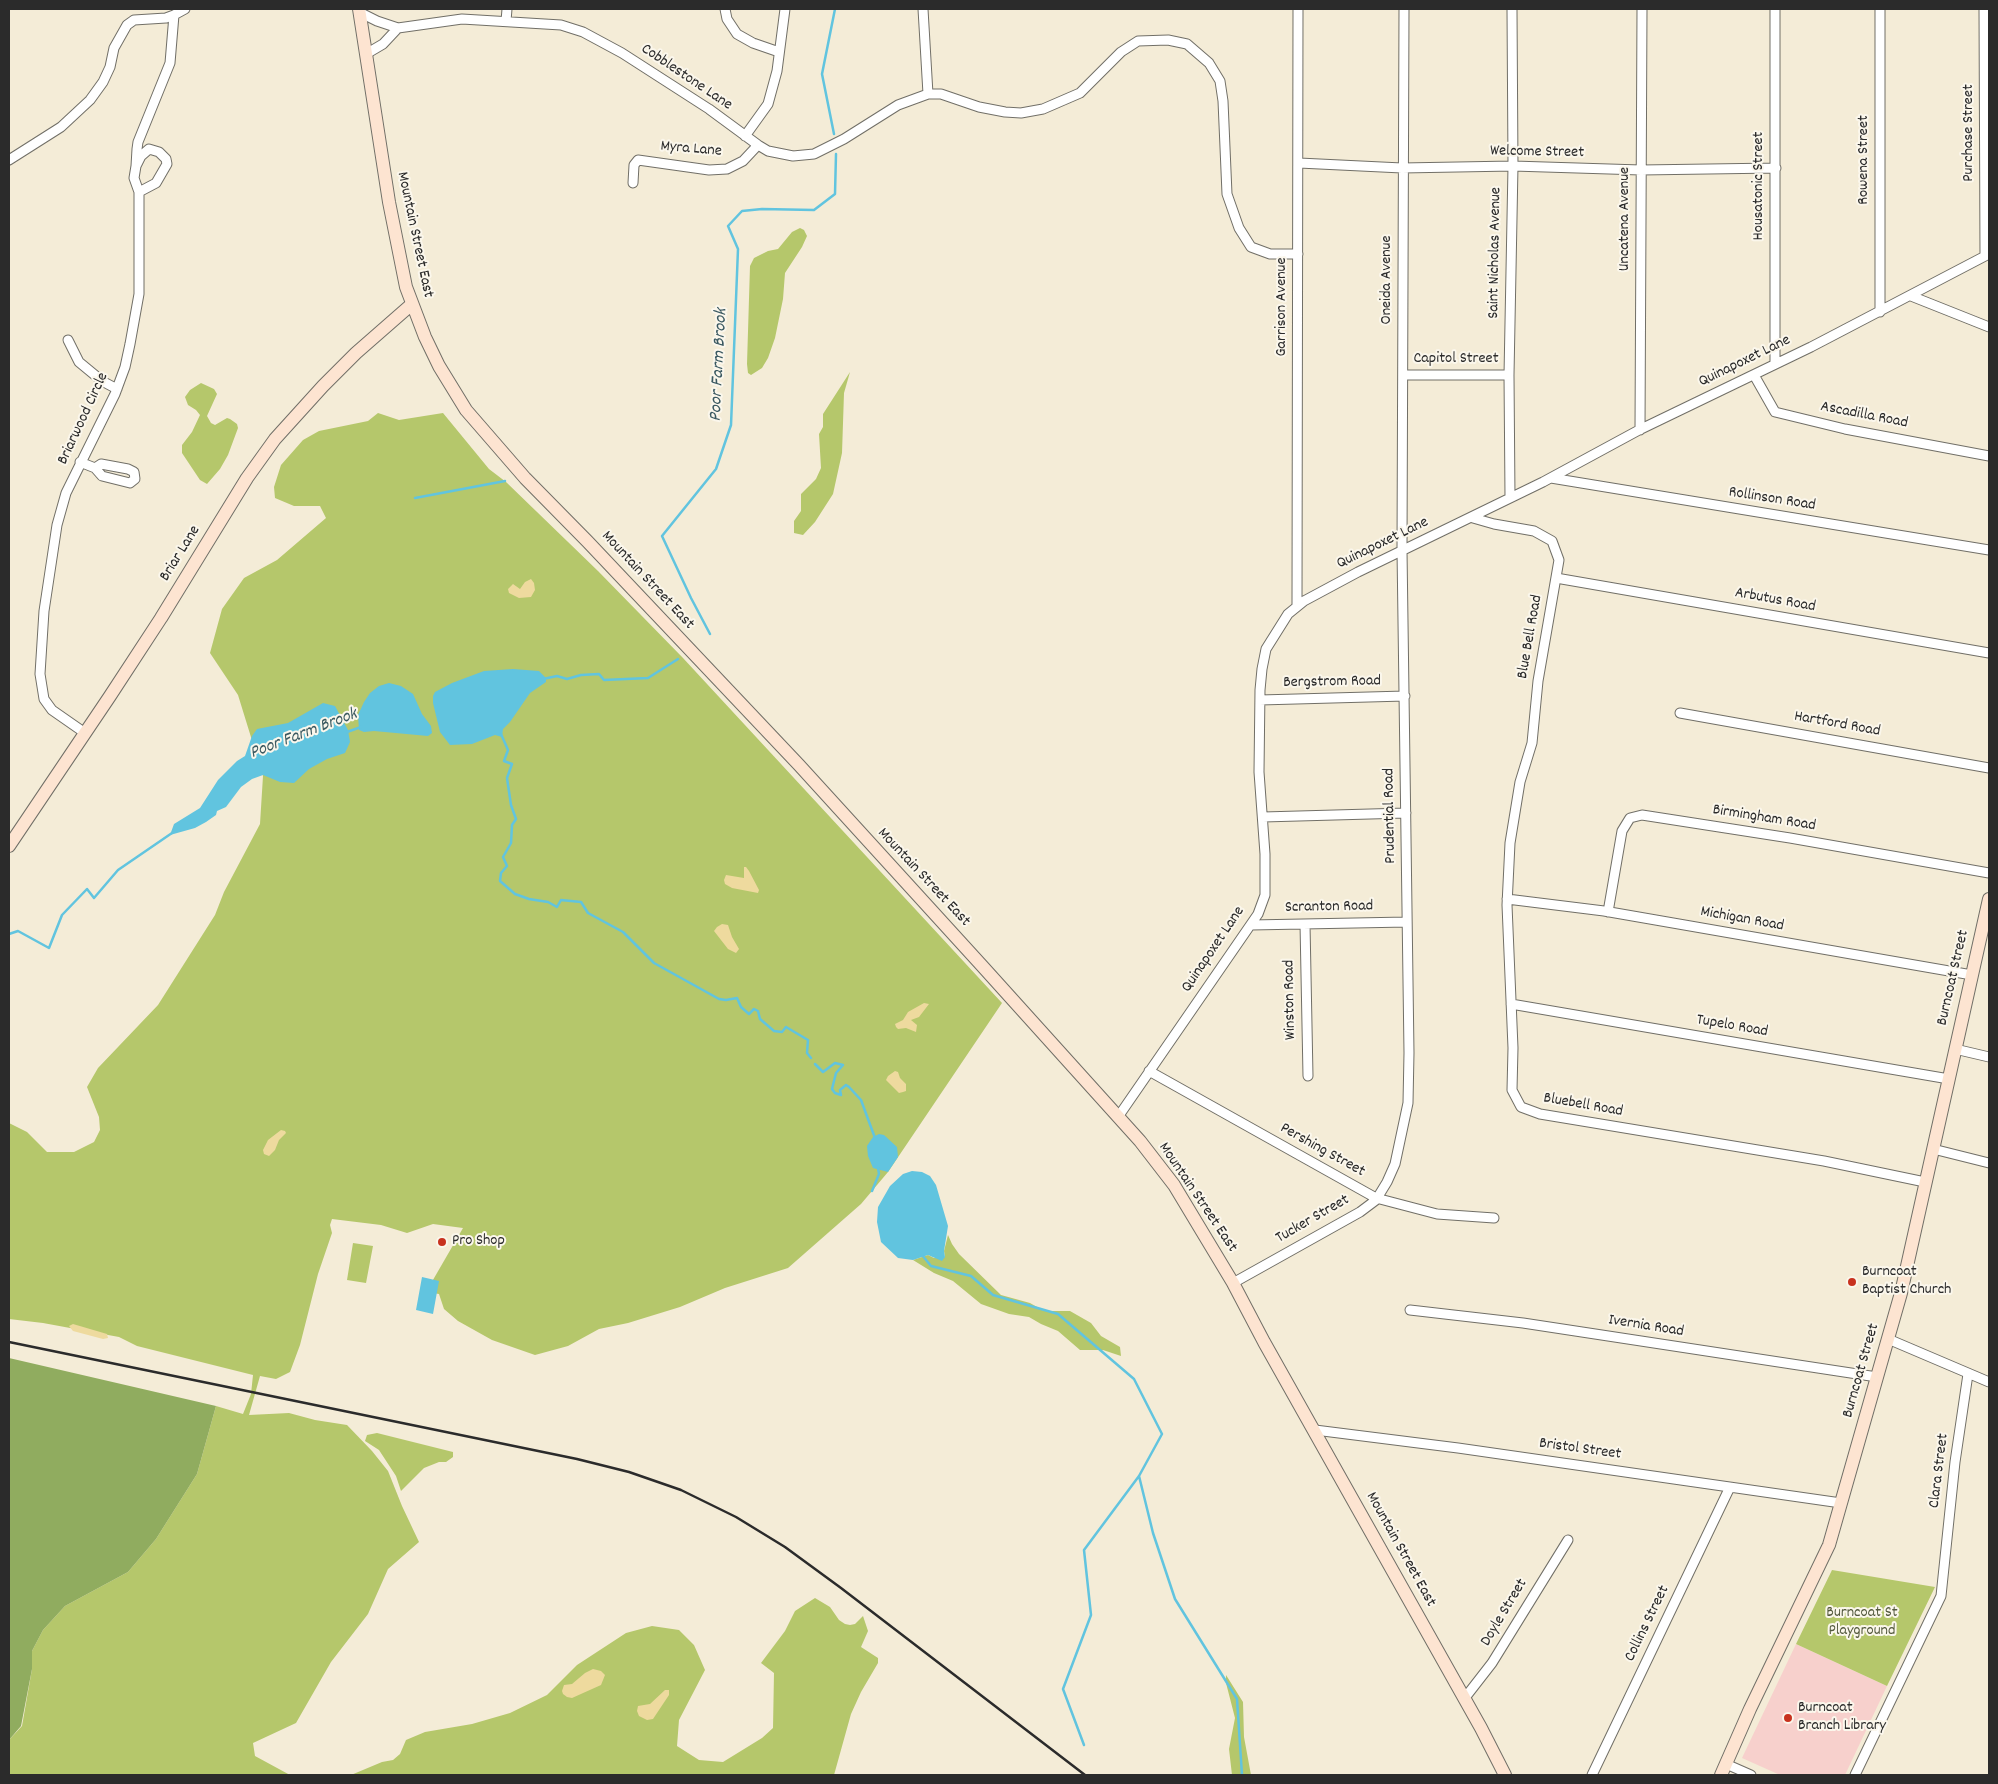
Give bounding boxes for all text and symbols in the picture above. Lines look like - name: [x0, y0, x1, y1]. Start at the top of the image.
- street label: Cobblestone Lane: [637, 40, 735, 116]
- street label: Purchase Street: [1960, 84, 1980, 182]
- street label: Rowena Street: [1855, 115, 1875, 205]
- street label: Housatonic Street: [1750, 132, 1770, 240]
- street label: Myra Lane: [660, 138, 722, 162]
- street label: Welcome Street: [1490, 143, 1584, 163]
- street label: Uncatena Avenue: [1616, 167, 1636, 271]
- street label: Mountain Street East: [391, 170, 437, 300]
- street label: Saint Nicholas Avenue: [1485, 187, 1507, 319]
- street label: Oneida Avenue: [1378, 236, 1398, 324]
- street label: Garrison Avenue: [1273, 257, 1293, 357]
- water label: Poor Farm Brook: [706, 308, 734, 422]
- street label: Quinapoxet Lane: [1696, 332, 1794, 392]
- street label: Capitol Street: [1413, 350, 1499, 370]
- street label: Briarwood Circle: [54, 370, 114, 468]
- street label: Ascadilla Road: [1819, 398, 1909, 434]
- street label: Rollinson Road: [1727, 484, 1817, 516]
- street label: Quinapoxet Lane: [1334, 514, 1432, 574]
- street label: Briar Lane: [156, 523, 206, 585]
- street label: Mountain Street East: [596, 528, 698, 634]
- street label: Arbutus Road: [1733, 584, 1817, 618]
- street label: Blue Bell Road: [1514, 594, 1548, 680]
- street label: Bergstrom Road: [1283, 673, 1381, 693]
- water label: Poor Farm Brook: [247, 705, 361, 765]
- street label: Hartford Road: [1792, 708, 1882, 742]
- street label: Prudential Road: [1381, 768, 1401, 864]
- street label: Birmingham Road: [1711, 801, 1817, 837]
- street label: Mountain Street East: [872, 825, 974, 931]
- street label: Scranton Road: [1285, 898, 1373, 918]
- street label: Quinapoxet Lane: [1178, 903, 1250, 997]
- street label: Michigan Road: [1699, 903, 1785, 937]
- street label: Burncoat Street: [1934, 928, 1974, 1028]
- street label: Winston Road: [1281, 960, 1301, 1040]
- street label: Tupelo Road: [1695, 1011, 1769, 1043]
- street label: Bluebell Road: [1542, 1090, 1624, 1122]
- street label: Pershing Street: [1276, 1120, 1368, 1182]
- street label: Mountain Street East: [1153, 1140, 1241, 1256]
- street label: Tucker Street: [1273, 1191, 1353, 1249]
- place label: Pro Shop: [452, 1232, 505, 1252]
- marker: Pro Shop: [436, 1236, 448, 1248]
- place label: Burncoat Baptist Church: [1862, 1263, 1951, 1301]
- marker: Burncoat Baptist Church: [1846, 1276, 1858, 1288]
- street label: Ivernia Road: [1607, 1312, 1685, 1342]
- street label: Burncoat Street: [1839, 1322, 1885, 1420]
- street label: Clara Street: [1926, 1433, 1954, 1509]
- street label: Bristol Street: [1538, 1435, 1622, 1465]
- street label: Mountain Street East: [1361, 1489, 1439, 1611]
- street label: Doyle Street: [1477, 1576, 1533, 1650]
- street label: Collins Street: [1621, 1583, 1675, 1665]
- park label: Burncoat St Playground: [1826, 1604, 1898, 1642]
- place label: Burncoat Branch Library: [1798, 1699, 1886, 1737]
- marker: Burncoat Branch Library: [1782, 1712, 1794, 1724]

